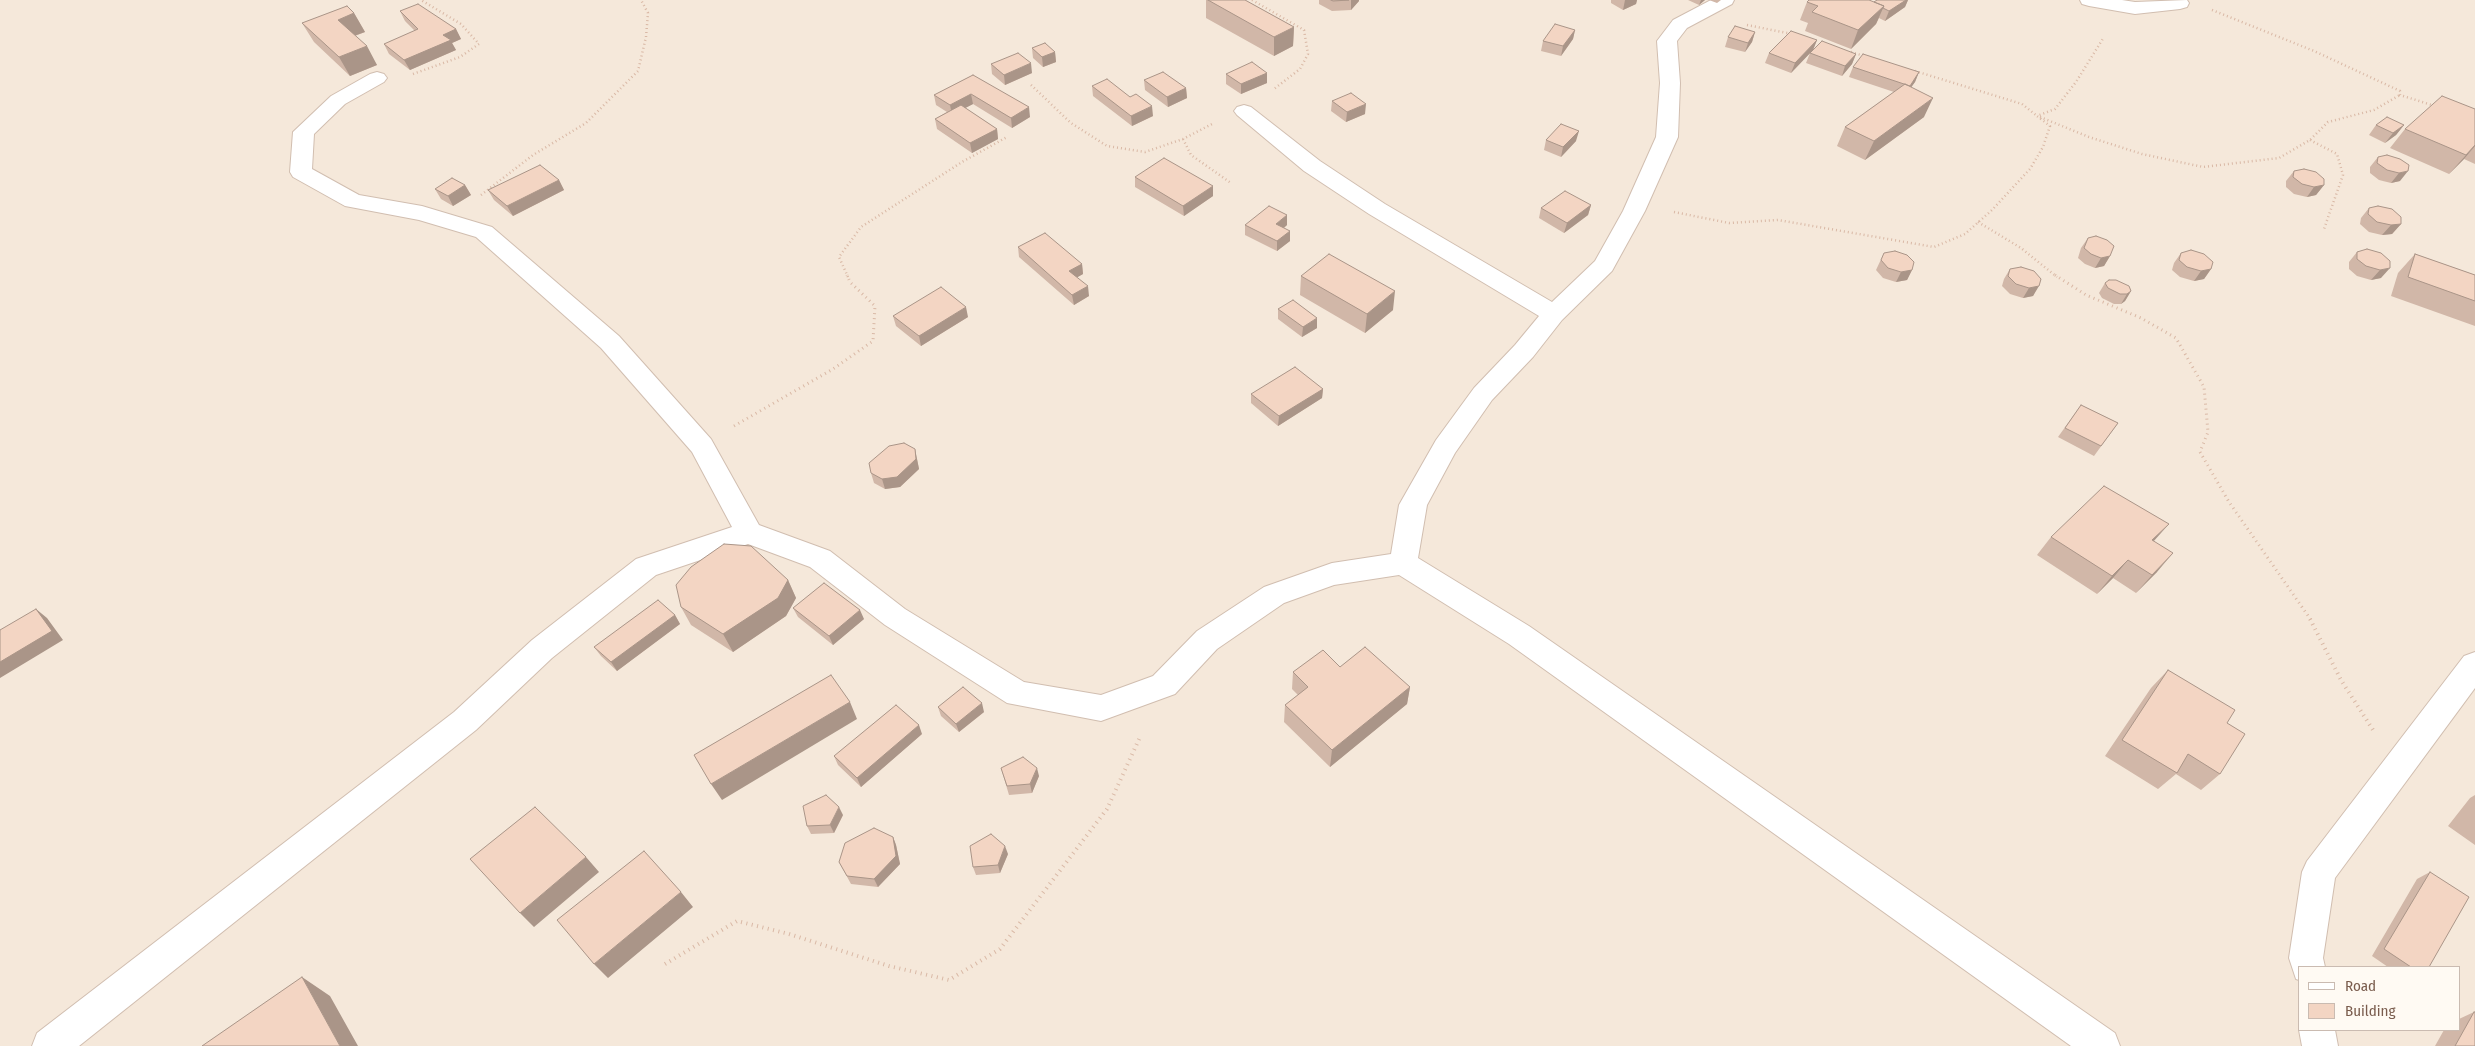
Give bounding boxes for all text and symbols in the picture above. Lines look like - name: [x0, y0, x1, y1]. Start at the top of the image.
- legend: [2298, 966, 2460, 1031]
- text: Road: [2345, 977, 2376, 995]
- text: Building: [2345, 1002, 2396, 1020]

